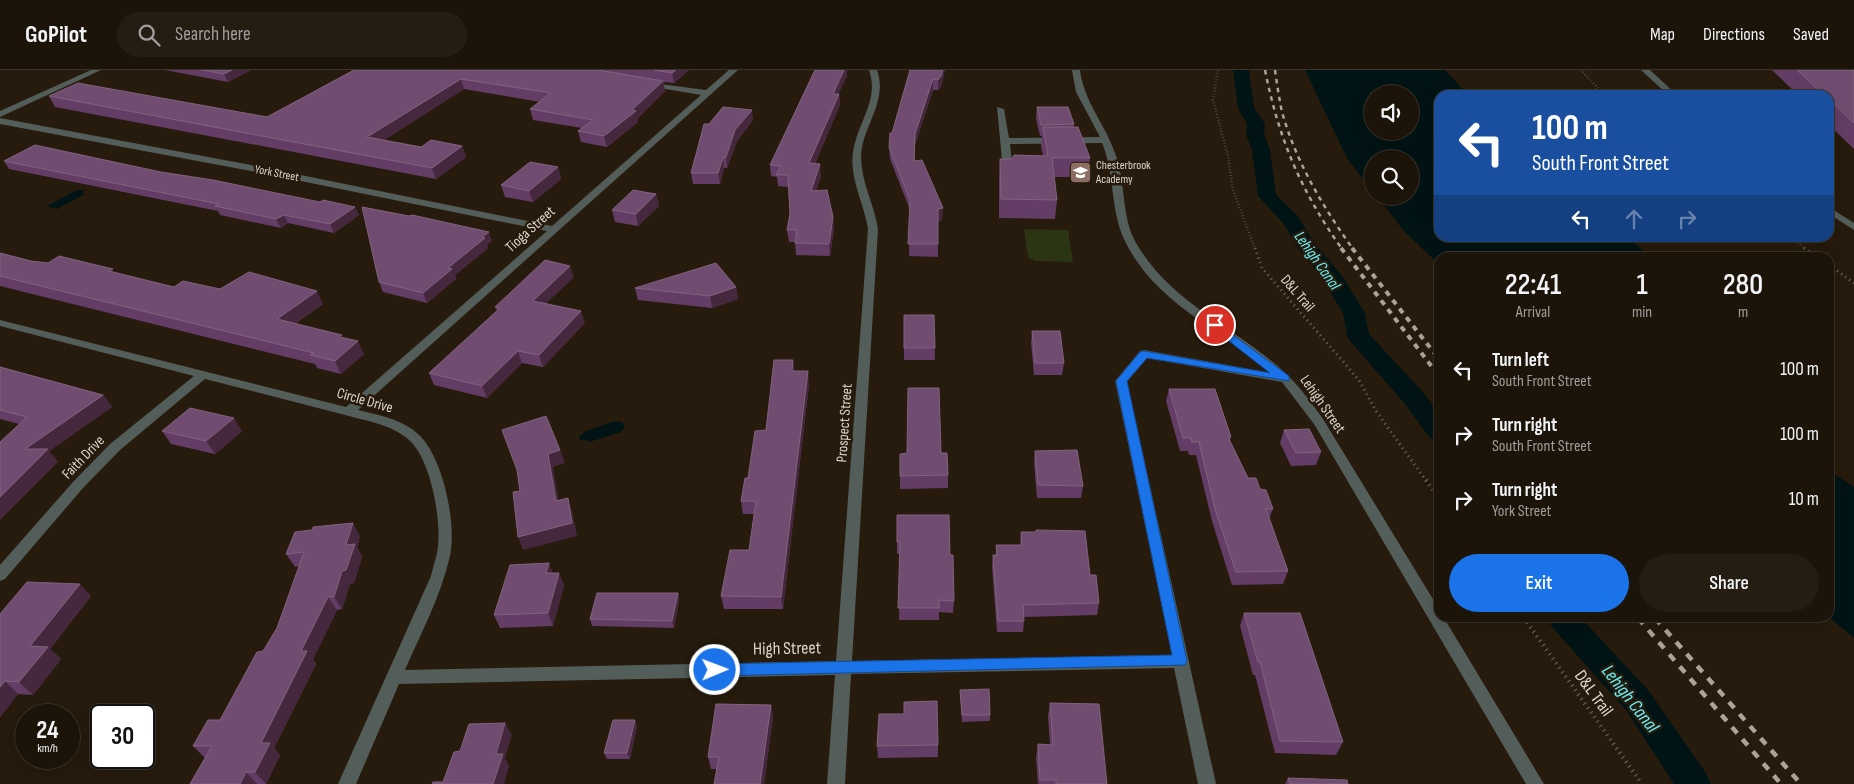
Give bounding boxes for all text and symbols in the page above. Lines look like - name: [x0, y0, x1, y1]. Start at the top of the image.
- search box: [117, 12, 467, 57]
- text: GoPilot: [25, 20, 87, 49]
- icon: search: [135, 21, 163, 49]
- text: Search here: [175, 23, 251, 46]
- text: Map: [1650, 24, 1675, 45]
- text: Directions: [1703, 24, 1765, 45]
- text: Saved: [1793, 24, 1829, 45]
- map controls: [1364, 85, 1419, 205]
- button: sound: [1364, 85, 1419, 140]
- text: 100 m: [1532, 107, 1608, 150]
- icon: left: [1449, 110, 1514, 175]
- button: search: [1364, 150, 1419, 205]
- text: South Front Street: [1532, 150, 1669, 177]
- place label: Chesterbrook Academy: [1095, 158, 1151, 187]
- school or university icon: Chesterbrook Academy: [1068, 160, 1092, 184]
- street label: York Street: [254, 162, 301, 185]
- street label: Tioga Street: [501, 202, 560, 257]
- icon: left: [1567, 205, 1595, 233]
- icon: ahead: [1620, 205, 1648, 233]
- icon: right: [1673, 205, 1701, 233]
- water label: Lehigh Canal: [1290, 228, 1344, 295]
- text: 22:41: [1505, 267, 1561, 303]
- text: 1: [1636, 267, 1648, 303]
- text: 280: [1723, 267, 1763, 303]
- street label: D&L Trail: [1276, 271, 1319, 316]
- text: Arrival: [1516, 303, 1550, 322]
- text: min: [1632, 303, 1652, 322]
- text: m: [1738, 303, 1748, 322]
- pin: [1194, 304, 1236, 346]
- icon: arrive: [1201, 311, 1229, 339]
- text: Turn left: [1492, 349, 1549, 372]
- icon: left: [1449, 356, 1477, 384]
- text: 100 m: [1780, 358, 1819, 381]
- street label: Lehigh Street: [1296, 371, 1350, 438]
- text: South Front Street: [1492, 372, 1592, 391]
- street label: Circle Drive: [335, 383, 395, 418]
- street label: Prospect Street: [832, 383, 857, 463]
- text: Turn right: [1492, 414, 1557, 437]
- icon: right: [1449, 421, 1477, 449]
- text: 100 m: [1780, 423, 1819, 446]
- street label: Faith Drive: [58, 431, 109, 483]
- text: South Front Street: [1492, 437, 1592, 456]
- text: Turn right: [1492, 479, 1557, 502]
- icon: right: [1449, 486, 1477, 514]
- text: 10 m: [1789, 488, 1819, 511]
- text: York Street: [1492, 502, 1552, 521]
- button: Exit: [1449, 554, 1629, 612]
- button: Share: [1639, 554, 1819, 612]
- street label: High Street: [753, 637, 822, 660]
- position arrow: [688, 643, 740, 695]
- water label: Lehigh Canal: [1596, 660, 1664, 738]
- street label: D&L Trail: [1570, 666, 1617, 720]
- speed limit sign: 30: [90, 704, 155, 769]
- text: 24: [36, 715, 59, 746]
- text: km/h: [37, 741, 58, 756]

